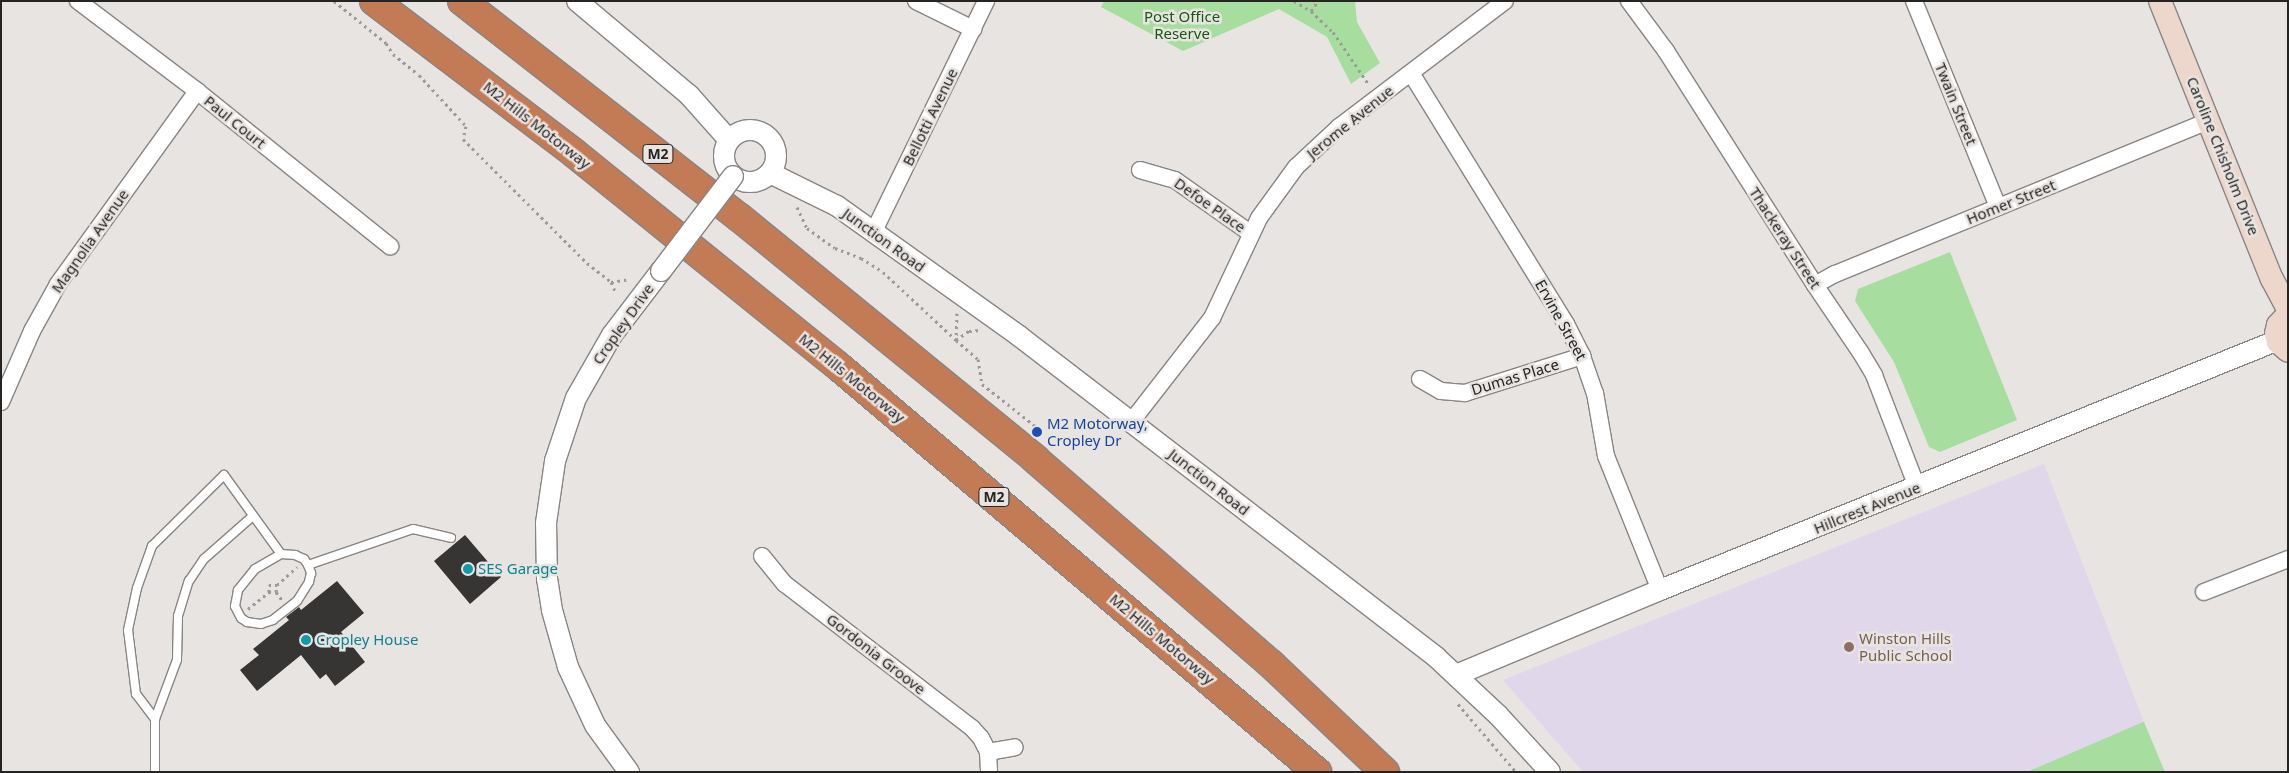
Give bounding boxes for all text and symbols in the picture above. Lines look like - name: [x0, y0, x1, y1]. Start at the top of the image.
- park label: Post Office Reserve: [1144, 7, 1220, 42]
- street label: Twain Street: [1931, 60, 1981, 148]
- street label: Bellotti Avenue: [899, 65, 961, 169]
- street label: Caroline Chisholm Drive: [2183, 74, 2263, 238]
- street label: M2 Hills Motorway: [480, 78, 594, 172]
- street label: Jerome Avenue: [1303, 81, 1397, 163]
- street label: Paul Court: [201, 92, 269, 152]
- road number: M2: [642, 142, 674, 166]
- street label: Defoe Place: [1171, 174, 1249, 236]
- street label: Homer Street: [1964, 176, 2058, 228]
- street label: Thackeray Street: [1745, 184, 1825, 292]
- street label: Magnolia Avenue: [48, 186, 132, 296]
- street label: Junction Road: [839, 204, 929, 276]
- street label: Ervine Street: [1531, 276, 1591, 364]
- street label: Cropley Drive: [589, 280, 657, 368]
- street label: M2 Hills Motorway: [795, 330, 909, 426]
- street label: Dumas Place: [1469, 355, 1561, 399]
- place label: M2 Motorway, Cropley Dr: [1047, 414, 1148, 449]
- marker: M2 Motorway, Cropley Dr: [1031, 426, 1043, 438]
- street label: Junction Road: [1165, 445, 1253, 519]
- street label: Hillcrest Avenue: [1811, 478, 1923, 538]
- road number: M2: [978, 486, 1010, 508]
- place label: SES Garage: [478, 560, 558, 578]
- marker: SES Garage: [462, 563, 474, 575]
- street label: M2 Hills Motorway: [1106, 590, 1218, 688]
- street label: Gordonia Groove: [823, 610, 929, 698]
- place label: Winston Hills Public School: [1859, 629, 1952, 664]
- place label: Cropley House: [316, 631, 418, 649]
- marker: Cropley House: [300, 634, 312, 646]
- marker: Winston Hills Public School: [1843, 641, 1855, 653]

